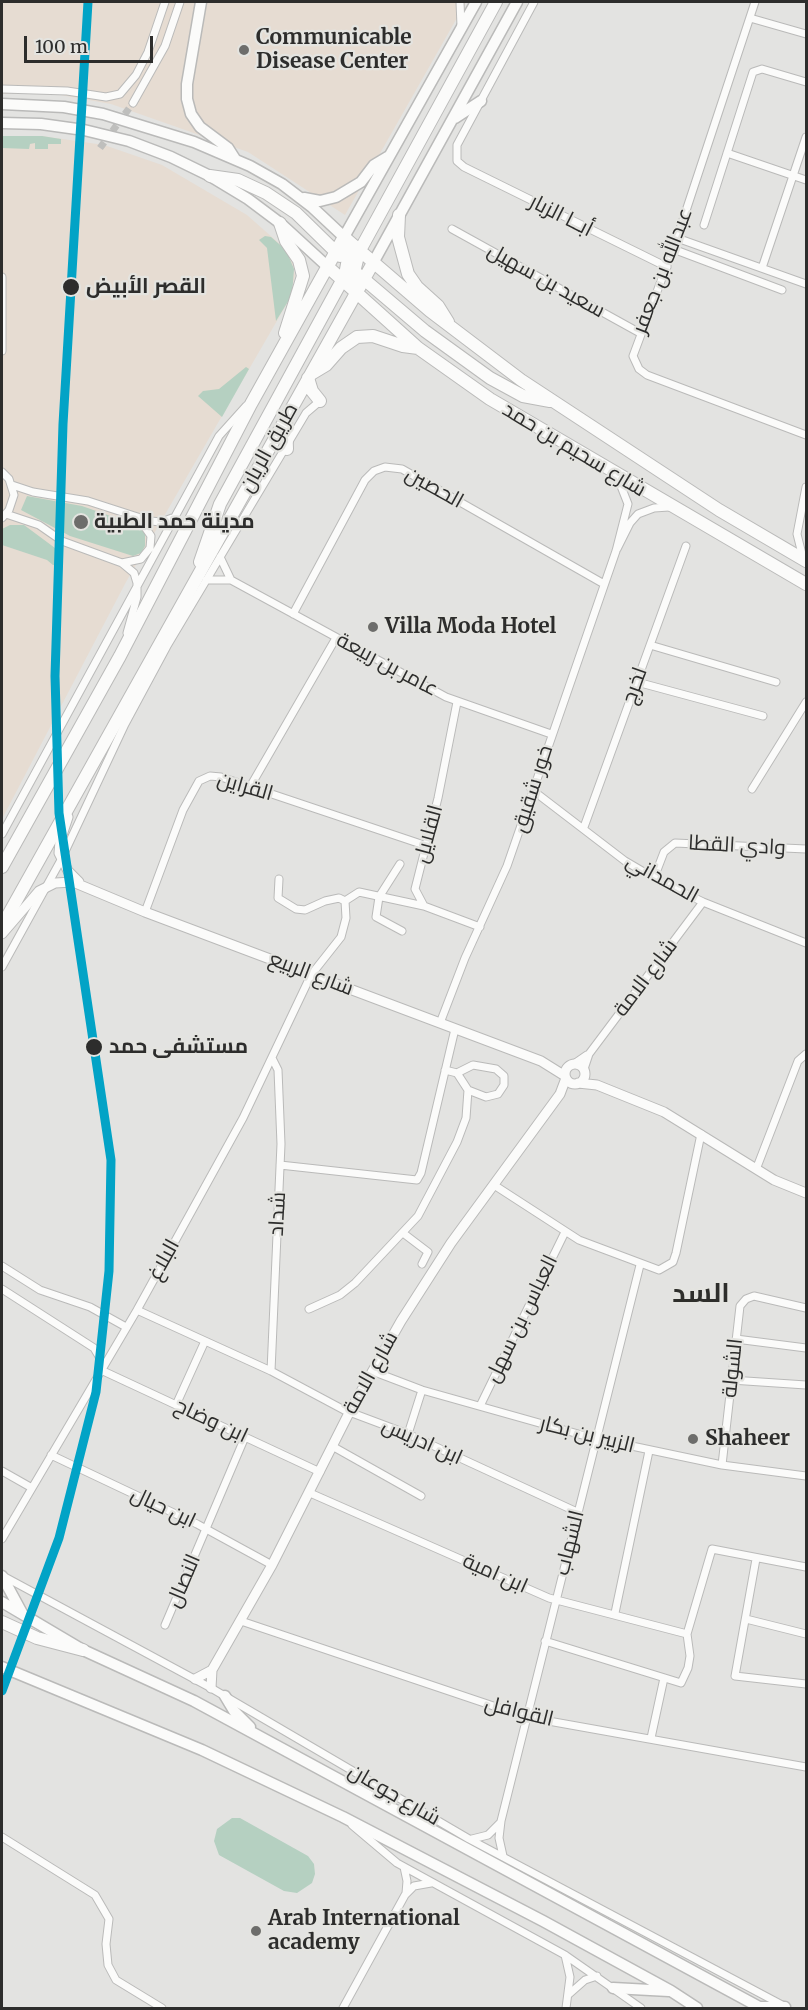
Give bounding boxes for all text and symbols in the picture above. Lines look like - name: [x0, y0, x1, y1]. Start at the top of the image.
- scale bar: [27, 24, 156, 62]
- place label: Communicable Disease Center: [256, 25, 412, 75]
- text: 100 m: [35, 35, 88, 58]
- marker: Communicable Disease Center: [237, 43, 251, 57]
- street label: أبــا الزبار: [525, 189, 597, 243]
- street label: عبدالله بن جعفر: [627, 205, 699, 337]
- street label: سعيد بن سهيل: [483, 238, 609, 324]
- place label: القصر الأبيض: [86, 274, 206, 300]
- marker: القصر الأبيض: [61, 277, 81, 297]
- street label: شارع سحيم بن حمد: [498, 397, 650, 503]
- street label: طريق الريان: [234, 399, 304, 497]
- street label: الحصين: [400, 462, 468, 514]
- place label: مدينة حمد الطبية: [94, 509, 255, 535]
- marker: مدينة حمد الطبية: [72, 513, 90, 531]
- place label: Villa Moda Hotel: [385, 614, 556, 640]
- marker: Villa Moda Hotel: [366, 620, 380, 634]
- street label: عامر بن ربيعة: [332, 628, 442, 702]
- street label: لخرج: [617, 664, 653, 708]
- street label: خور شقيق: [507, 742, 559, 836]
- street label: القراين: [214, 767, 276, 807]
- street label: القلايل: [409, 802, 449, 866]
- street label: وادي القطا: [688, 831, 786, 861]
- street label: الحمداني: [621, 849, 703, 909]
- street label: شارع الامة: [609, 934, 683, 1022]
- street label: شارع الربيع: [265, 946, 357, 1002]
- place label: مستشفى حمد: [109, 1034, 248, 1060]
- marker: مستشفى حمد: [84, 1037, 104, 1057]
- street label: شداد: [264, 1191, 292, 1237]
- street label: البلاغ: [142, 1235, 186, 1285]
- street label: العباس بن سهل: [480, 1251, 564, 1387]
- district label: السد: [672, 1278, 730, 1310]
- street label: شارع الامة: [338, 1327, 404, 1419]
- street label: الشولة: [717, 1337, 749, 1399]
- street label: ابن وضاح: [170, 1393, 252, 1449]
- street label: الزبير بن بكار: [537, 1411, 637, 1459]
- street label: ابن ادريس: [378, 1413, 466, 1471]
- place label: Shaheer: [705, 1426, 790, 1452]
- marker: Shaheer: [686, 1432, 700, 1446]
- street label: ابن حيال: [126, 1482, 200, 1534]
- street label: الشهاب: [550, 1508, 590, 1578]
- street label: ابن امية: [459, 1549, 531, 1599]
- street label: النصال: [162, 1550, 206, 1612]
- street label: القوافل: [482, 1691, 556, 1733]
- street label: شارع جوعان: [344, 1759, 444, 1831]
- place label: Arab International academy: [268, 1906, 460, 1956]
- marker: Arab International academy: [249, 1924, 263, 1938]

